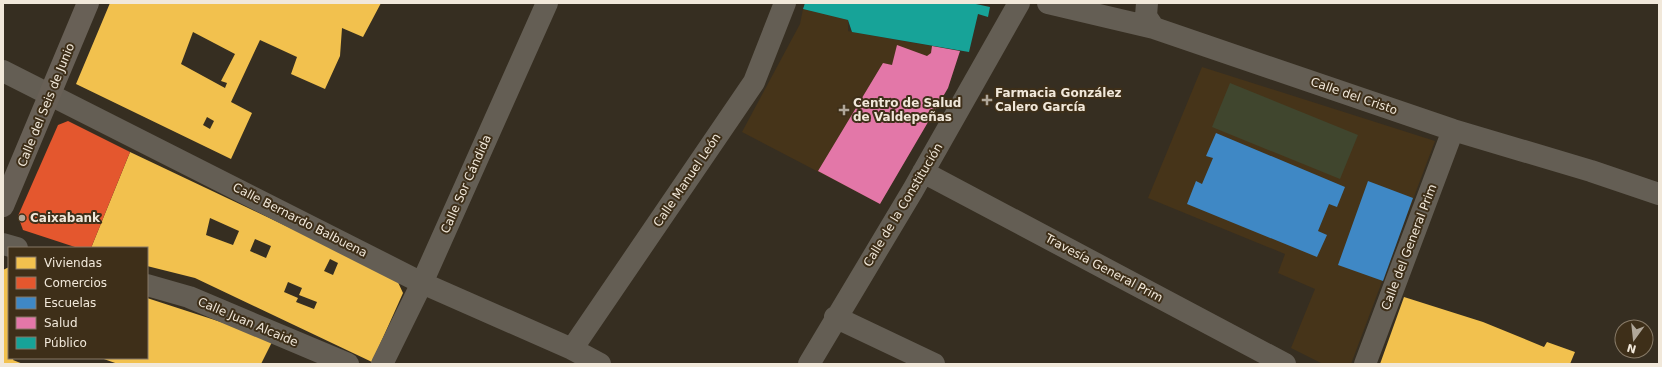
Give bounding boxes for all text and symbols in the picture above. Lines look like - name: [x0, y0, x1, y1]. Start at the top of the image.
- street label: Calle del Seis de Junio: [15, 41, 77, 169]
- street label: Calle del Cristo: [1309, 75, 1399, 117]
- place label: Farmacia González Calero García: [995, 86, 1122, 114]
- marker: Farmacia González Calero García: [982, 95, 992, 105]
- place label: Centro de Salud de Valdepeñas: [853, 96, 961, 124]
- marker: Centro de Salud de Valdepeñas: [838, 104, 850, 116]
- street label: Calle Manuel León: [650, 131, 724, 229]
- street label: Calle Sor Cándida: [438, 132, 494, 236]
- street label: Calle de la Constitución: [861, 141, 945, 269]
- street label: Calle Bernardo Balbuena: [230, 180, 370, 260]
- street label: Calle del General Prim: [1378, 182, 1440, 312]
- place label: Caixabank: [30, 211, 101, 225]
- marker: Caixabank: [17, 213, 27, 223]
- street label: Travesía General Prim: [1042, 231, 1165, 305]
- legend: [8, 247, 148, 359]
- text: Viviendas: [44, 256, 102, 270]
- text: Comercios: [44, 276, 107, 290]
- street label: Calle Juan Alcaide: [196, 295, 300, 349]
- text: Escuelas: [44, 296, 96, 310]
- text: Salud: [44, 316, 78, 330]
- north arrow: [1614, 319, 1654, 359]
- text: Público: [44, 336, 87, 350]
- text: N: [1625, 341, 1638, 356]

